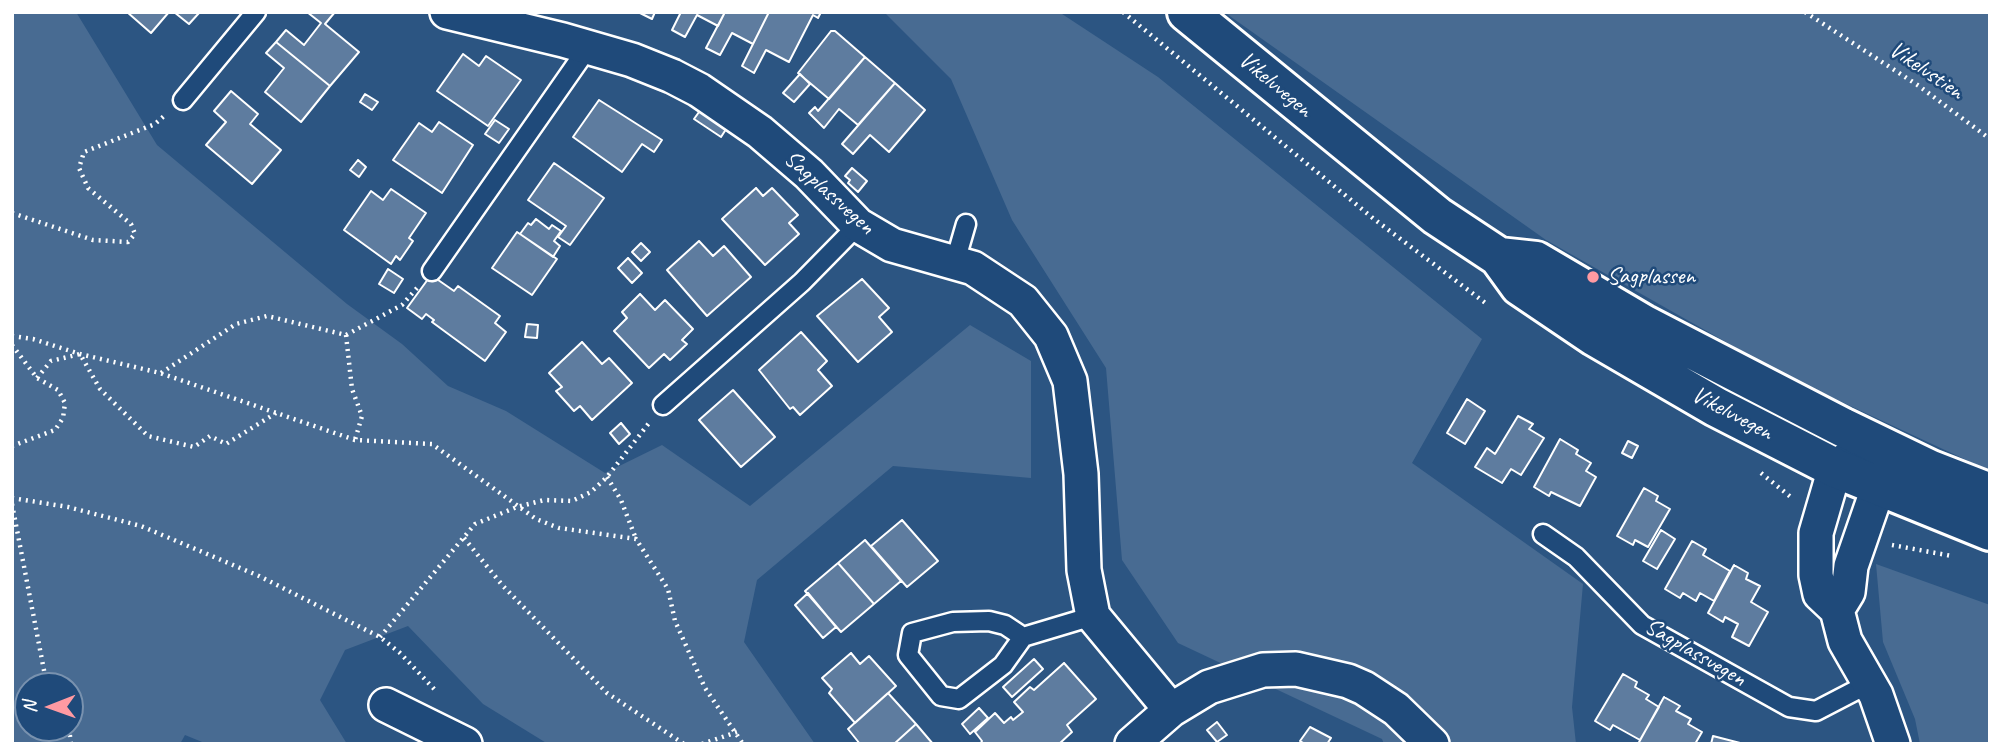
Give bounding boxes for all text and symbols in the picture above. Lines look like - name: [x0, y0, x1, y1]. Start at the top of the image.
- street label: Vikelvstien: [1883, 36, 1969, 106]
- street label: Vikelvvegen: [1232, 46, 1318, 124]
- street label: Sagplassvegen: [778, 145, 880, 241]
- place label: Sagplassen: [1607, 263, 1695, 291]
- marker: Sagplassen: [1585, 269, 1601, 285]
- street label: Vikelvvegen: [1687, 381, 1777, 447]
- street label: Sagplassvegen: [1639, 612, 1751, 694]
- north arrow: [14, 672, 84, 742]
- text: N: [18, 701, 42, 713]

